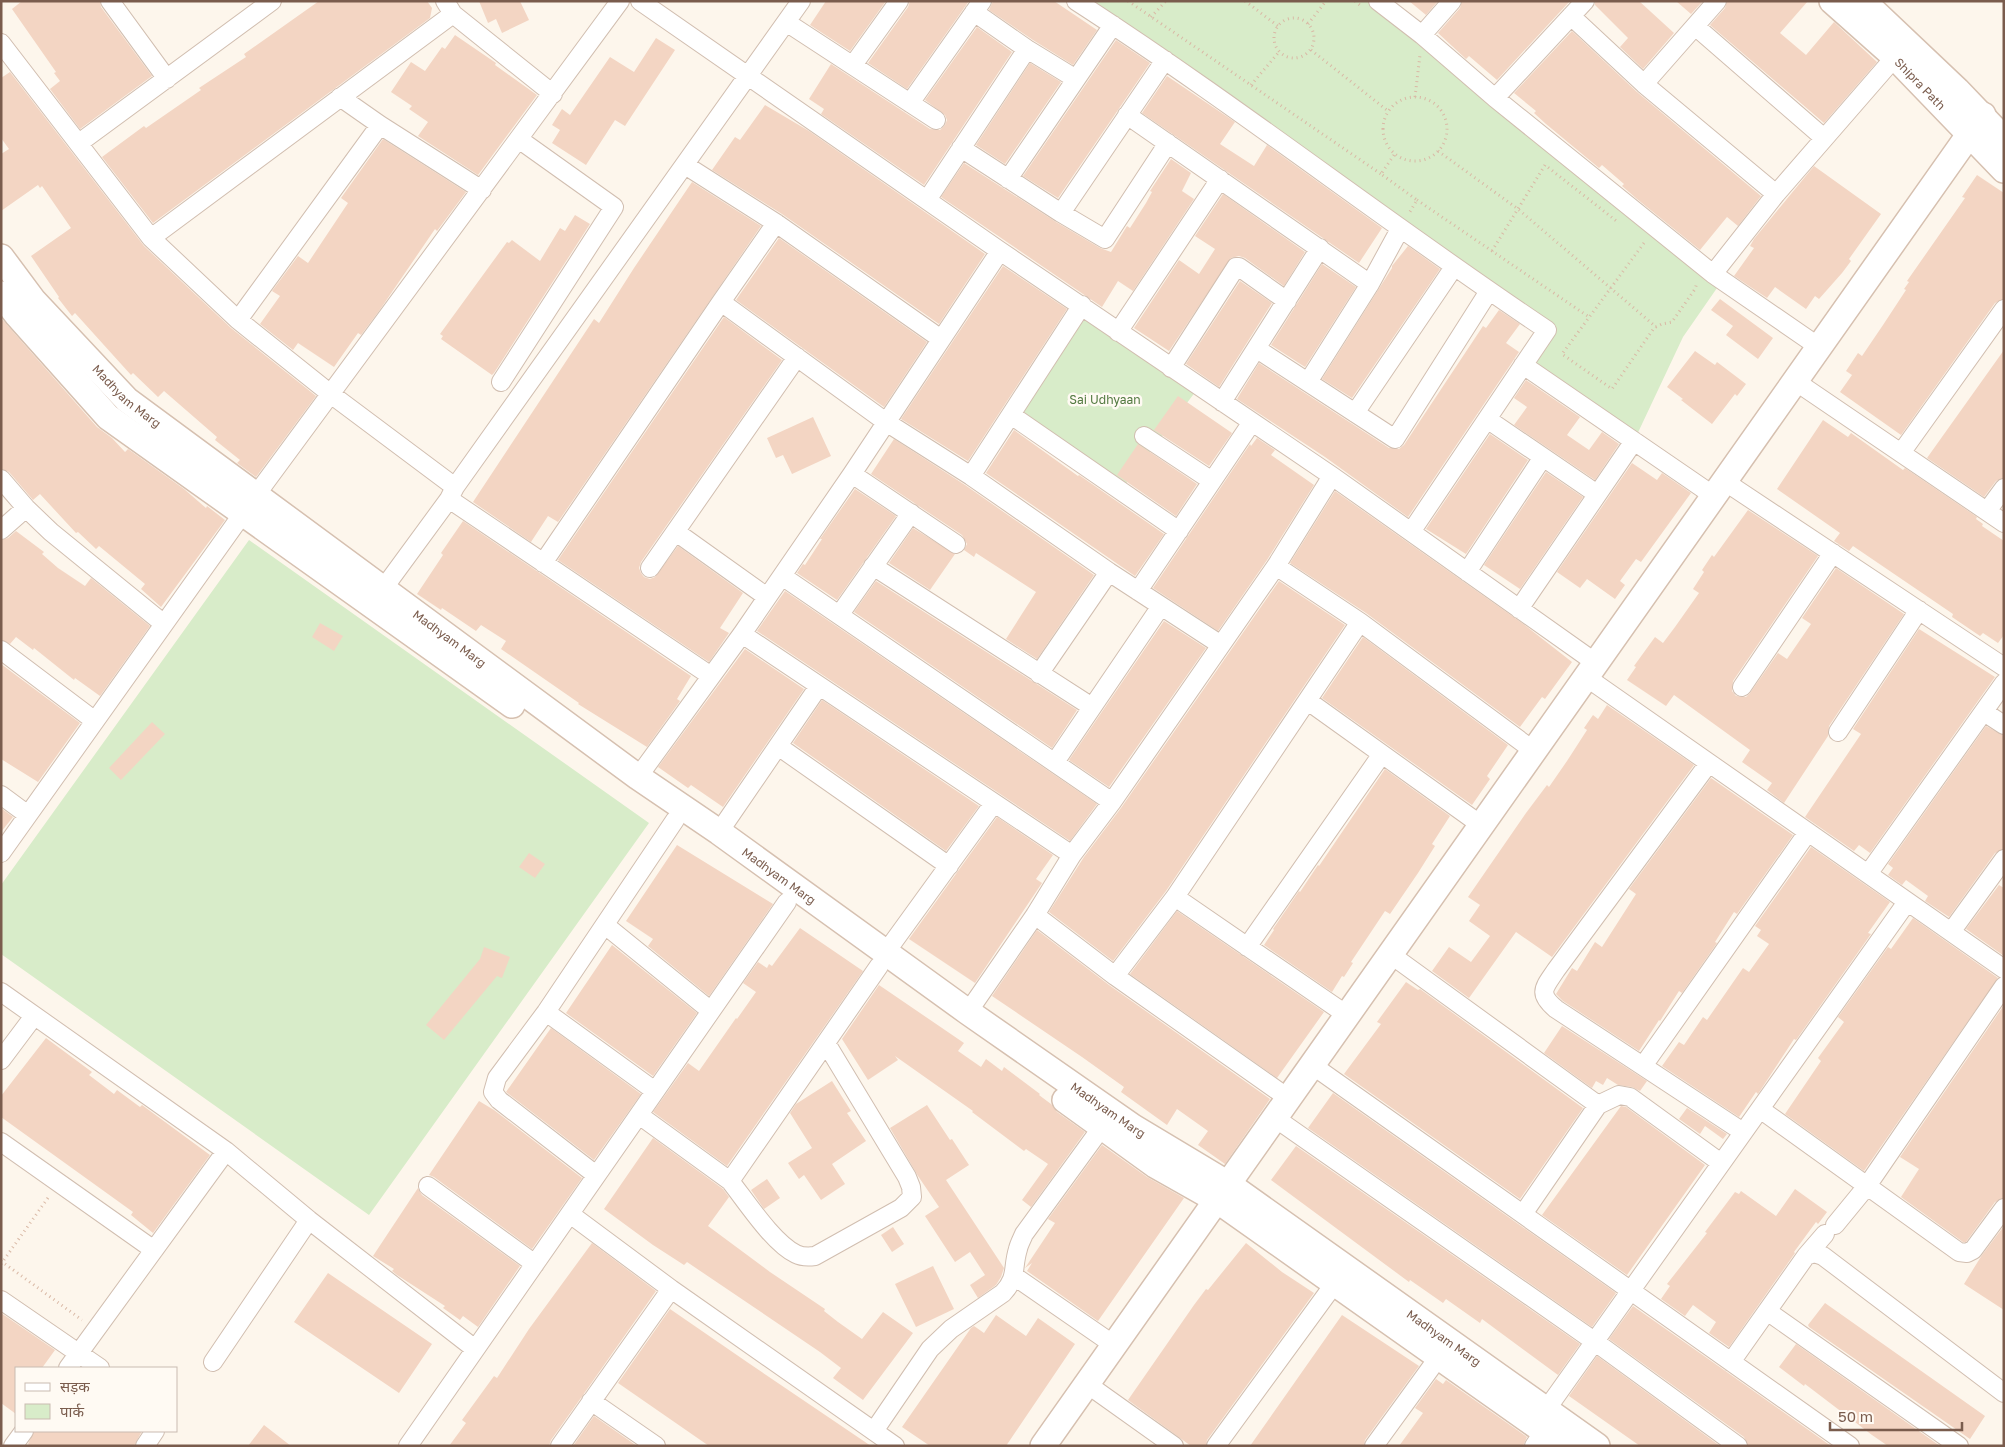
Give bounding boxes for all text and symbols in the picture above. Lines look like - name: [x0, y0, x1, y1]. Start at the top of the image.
- street label: Shipra Path: [1892, 54, 1949, 113]
- street label: Madhyam Marg: [90, 361, 164, 430]
- park label: Sai Udhyaan: [1069, 392, 1141, 407]
- street label: Madhyam Marg: [410, 606, 489, 670]
- street label: Madhyam Marg: [739, 844, 819, 907]
- street label: Madhyam Marg: [1068, 1079, 1149, 1140]
- street label: Madhyam Marg: [1404, 1306, 1484, 1369]
- legend: [15, 1367, 178, 1432]
- text: सड़क: [60, 1377, 90, 1395]
- scale bar: [1830, 1400, 1962, 1432]
- text: पार्क: [60, 1402, 84, 1420]
- text: 50 m: [1838, 1407, 1873, 1425]

